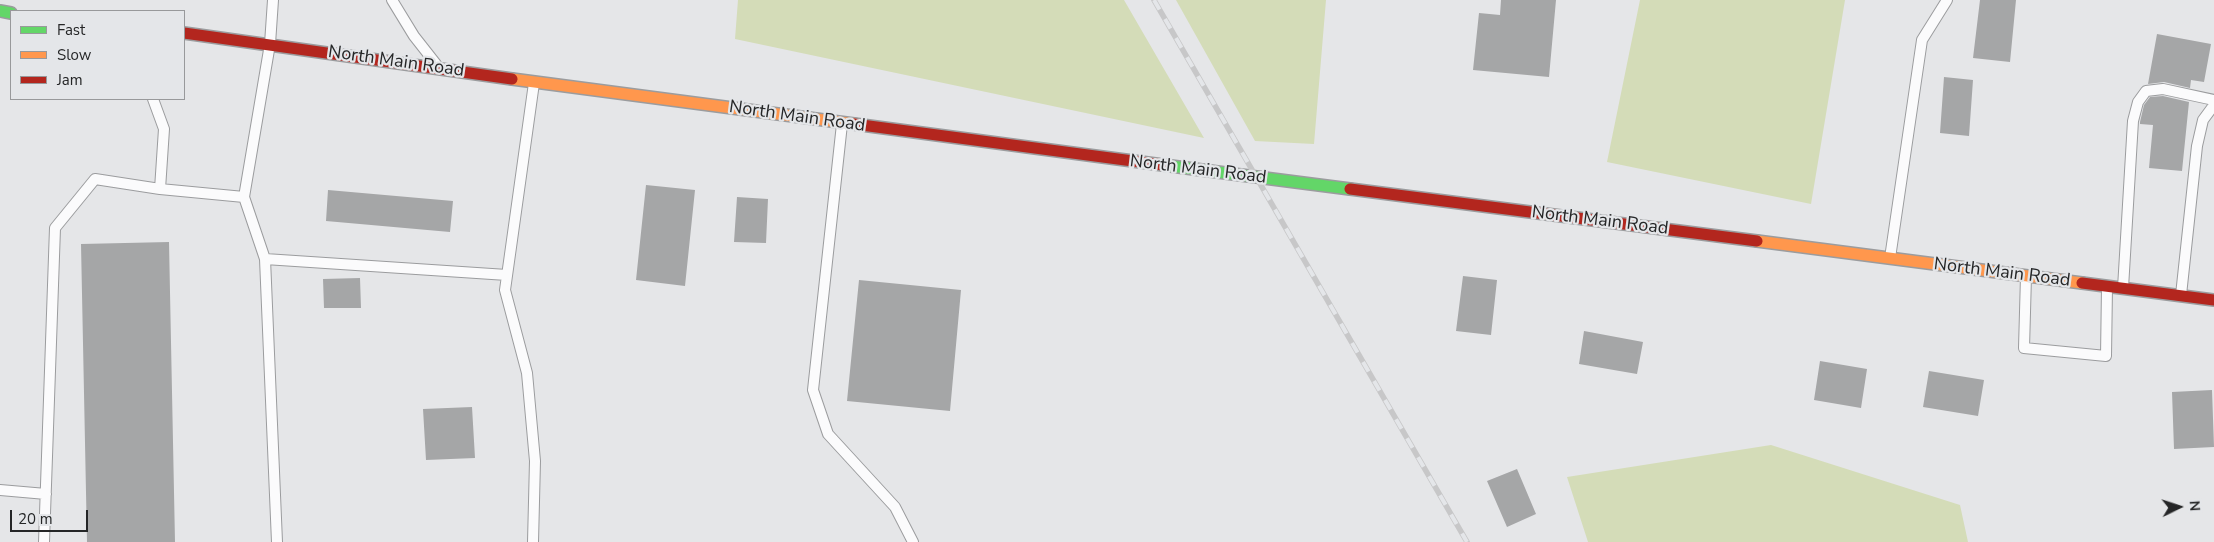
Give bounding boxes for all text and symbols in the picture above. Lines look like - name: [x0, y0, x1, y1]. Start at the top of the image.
- legend: [10, 10, 185, 100]
- text: Fast: [57, 20, 85, 40]
- street label: North Main Road: [327, 42, 465, 82]
- text: Slow: [57, 45, 91, 65]
- text: Jam: [57, 70, 83, 90]
- street label: North Main Road: [728, 97, 866, 137]
- street label: North Main Road: [1129, 151, 1267, 189]
- street label: North Main Road: [1531, 202, 1669, 240]
- street label: North Main Road: [1933, 254, 2071, 292]
- north arrow: [2154, 482, 2204, 532]
- scale bar: [12, 500, 90, 532]
- text: N: [2185, 500, 2204, 512]
- text: 20 m: [18, 509, 53, 529]

